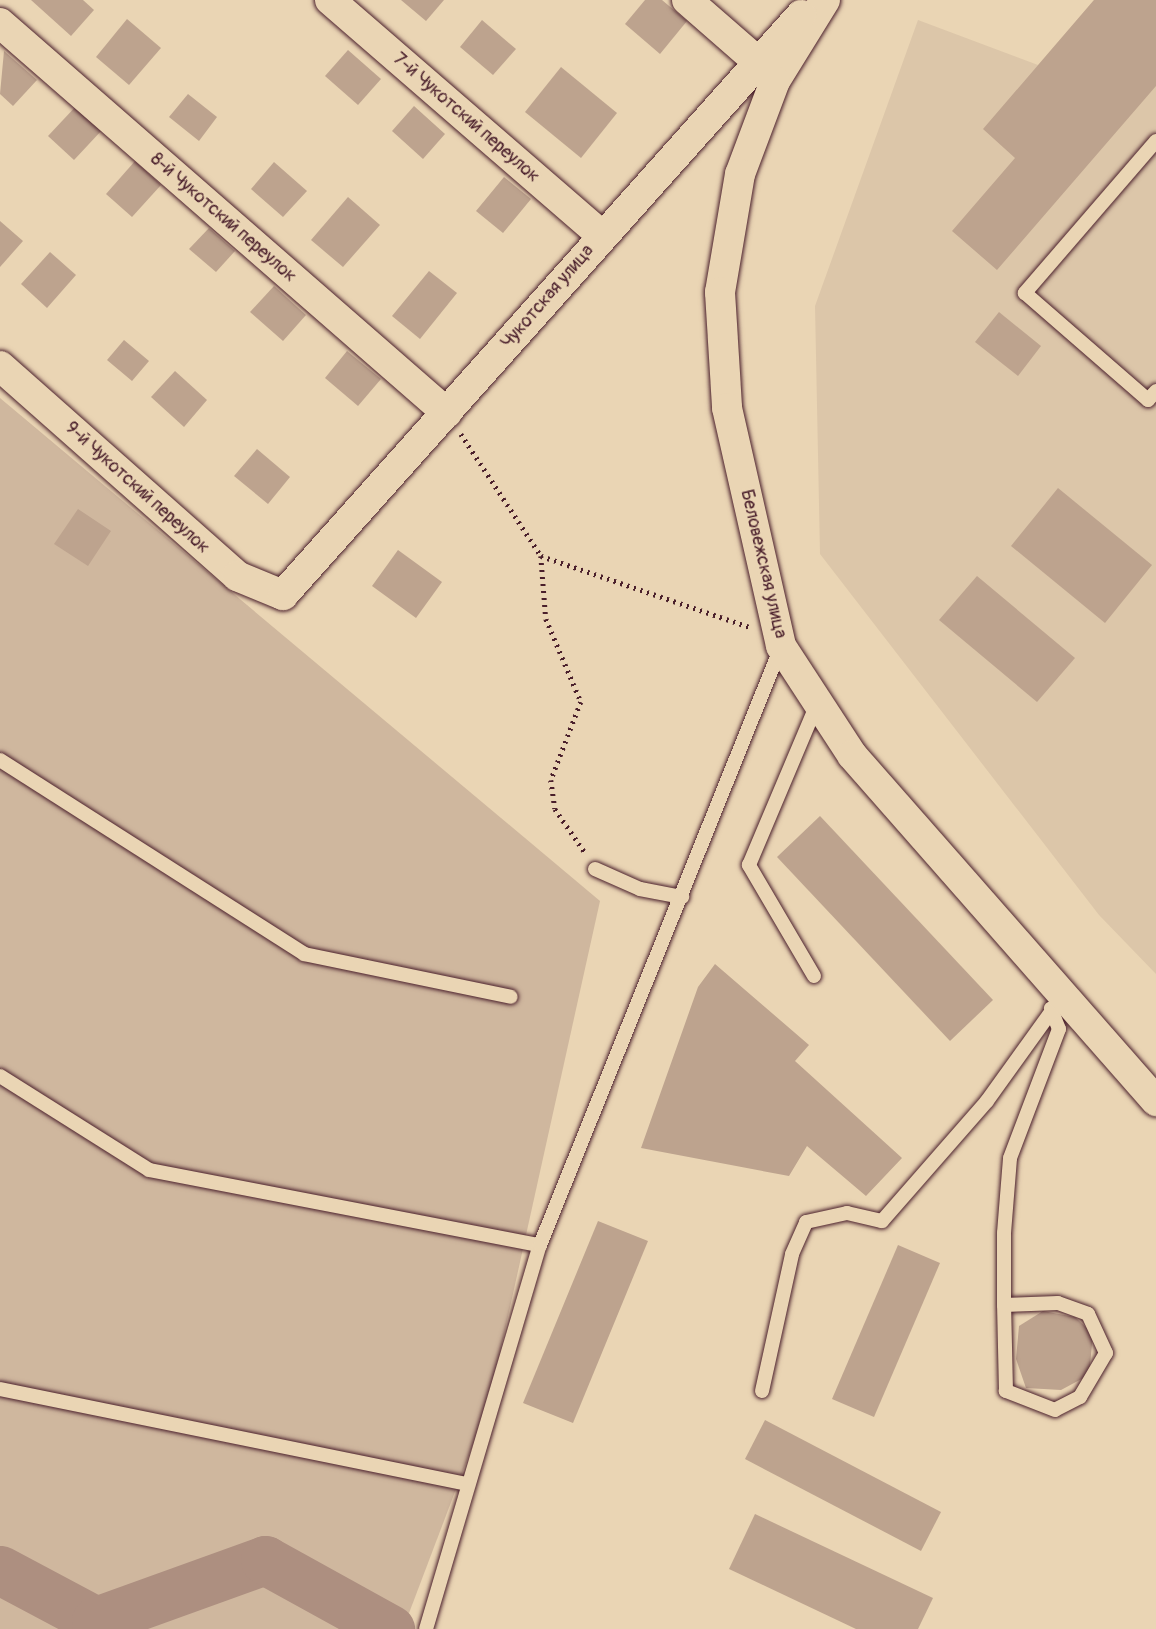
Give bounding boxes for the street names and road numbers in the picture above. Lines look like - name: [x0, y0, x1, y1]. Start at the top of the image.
- street label: 7-й Чукотский переулок: [388, 49, 544, 187]
- street label: 8-й Чукотский переулок: [146, 149, 300, 287]
- street label: Чукотская улица: [497, 241, 599, 353]
- street label: 9-й Чукотский переулок: [60, 418, 214, 558]
- street label: Беловежская улица: [735, 487, 791, 641]

